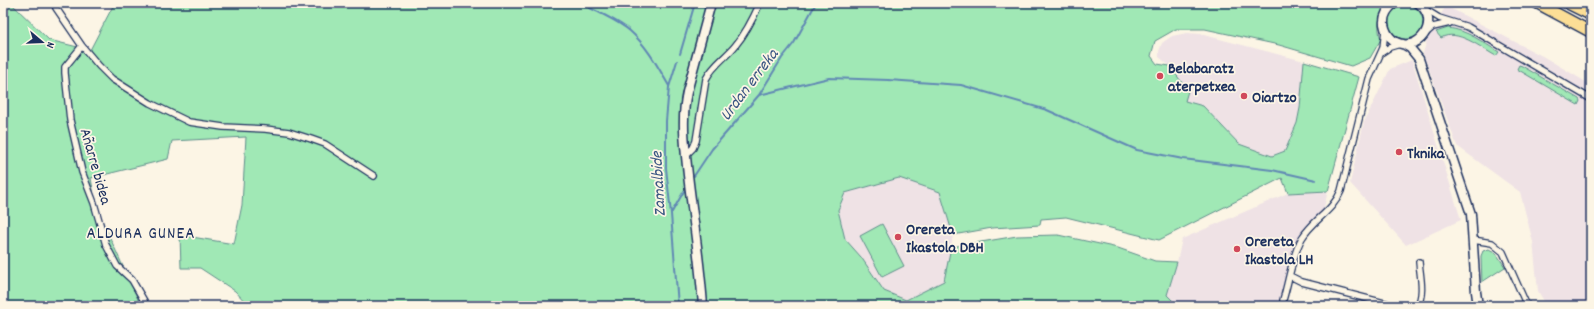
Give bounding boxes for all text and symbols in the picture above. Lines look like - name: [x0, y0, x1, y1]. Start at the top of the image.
- north arrow: [22, 22, 62, 62]
- text: N: [41, 39, 58, 50]
- water label: Urdan erreka: [715, 44, 786, 127]
- place label: Belabaratz aterpetxea: [1168, 58, 1237, 99]
- marker: Belabaratz aterpetxea: [1155, 71, 1165, 81]
- place label: Oiartzo: [1252, 87, 1297, 110]
- marker: Oiartzo: [1239, 91, 1249, 101]
- street label: Añarre bidea: [73, 126, 117, 208]
- place label: Tknika: [1407, 143, 1446, 166]
- marker: Tknika: [1394, 147, 1404, 157]
- water label: Zamalbide: [646, 149, 674, 217]
- place label: Orereta Ikastola DBH: [906, 219, 984, 260]
- district label: ALDURA GUNEA: [87, 223, 195, 247]
- place label: Orereta Ikastola LH: [1245, 231, 1314, 272]
- marker: Orereta Ikastola DBH: [893, 232, 903, 242]
- marker: Orereta Ikastola LH: [1232, 244, 1242, 254]

